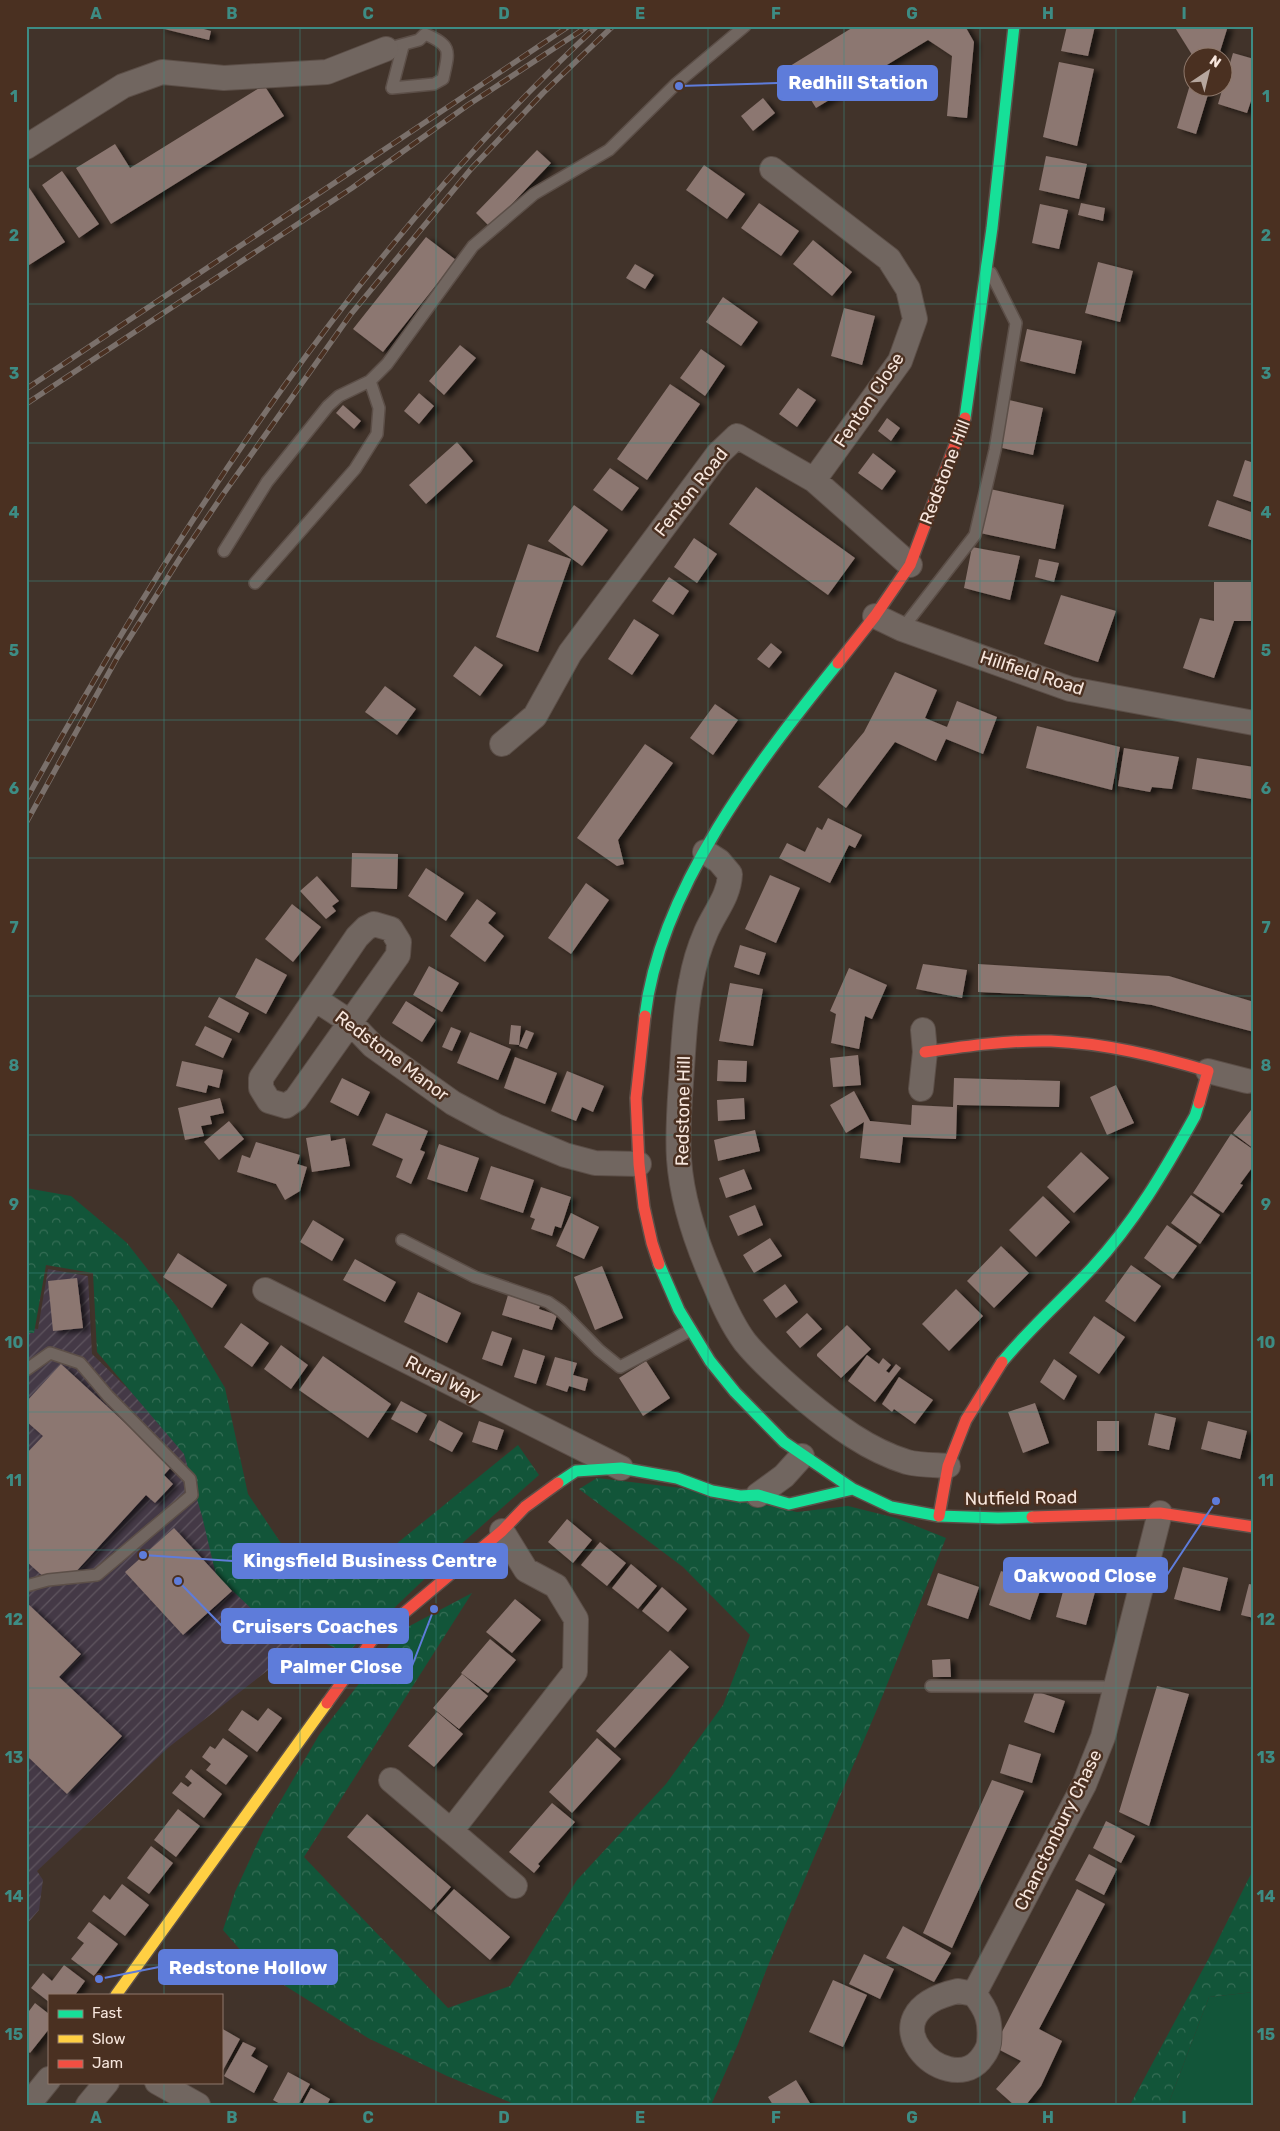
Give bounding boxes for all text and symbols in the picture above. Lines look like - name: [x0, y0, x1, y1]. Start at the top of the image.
- text: A: [90, 4, 102, 23]
- text: B: [226, 4, 238, 23]
- text: C: [362, 4, 374, 23]
- text: D: [498, 4, 510, 23]
- text: E: [635, 4, 645, 23]
- text: F: [771, 4, 781, 23]
- text: G: [906, 4, 918, 23]
- text: H: [1042, 4, 1054, 23]
- text: I: [1181, 4, 1187, 23]
- north arrow: [1182, 48, 1232, 98]
- text: N: [1206, 52, 1224, 72]
- callout: Redhill Station: [778, 66, 937, 100]
- text: Redhill Station: [788, 71, 928, 94]
- text: 1: [10, 87, 18, 106]
- text: 1: [1262, 87, 1270, 106]
- text: 2: [9, 226, 19, 245]
- text: 2: [1261, 226, 1271, 245]
- street label: Fenton Close: [829, 348, 909, 452]
- text: 3: [9, 364, 19, 383]
- text: 3: [1261, 364, 1271, 383]
- street label: Redstone Hill: [915, 417, 975, 527]
- street label: Fenton Road: [650, 443, 732, 541]
- text: 4: [9, 503, 20, 522]
- text: 4: [1261, 503, 1272, 522]
- text: 5: [9, 641, 19, 660]
- text: 5: [1261, 641, 1271, 660]
- street label: Hillfield Road: [977, 646, 1087, 700]
- text: 6: [9, 779, 19, 798]
- text: 6: [1261, 779, 1271, 798]
- text: 7: [9, 918, 19, 937]
- text: 7: [1261, 918, 1271, 937]
- street label: Redstone Manor: [331, 1006, 453, 1106]
- text: 8: [9, 1056, 20, 1075]
- street label: Redstone Hill: [671, 1056, 695, 1166]
- text: 8: [1261, 1056, 1272, 1075]
- text: 9: [9, 1195, 19, 1214]
- text: 9: [1261, 1195, 1271, 1214]
- text: 10: [5, 1333, 24, 1352]
- text: 10: [1257, 1333, 1276, 1352]
- street label: Rural Way: [402, 1351, 484, 1407]
- text: 11: [6, 1471, 22, 1490]
- text: 11: [1258, 1471, 1274, 1490]
- street label: Nutfield Road: [965, 1486, 1077, 1510]
- callout: Kingsfield Business Centre: [233, 1544, 507, 1578]
- text: Kingsfield Business Centre: [243, 1549, 497, 1572]
- callout: Oakwood Close: [1004, 1558, 1167, 1592]
- text: Oakwood Close: [1014, 1564, 1156, 1587]
- callout: Cruisers Coaches: [222, 1609, 408, 1643]
- text: 12: [5, 1610, 23, 1629]
- text: 12: [1257, 1610, 1275, 1629]
- text: Cruisers Coaches: [232, 1615, 398, 1638]
- callout: Palmer Close: [269, 1649, 412, 1683]
- text: Palmer Close: [280, 1655, 402, 1678]
- street label: Chanctonbury Chase: [1009, 1746, 1107, 1914]
- text: 13: [5, 1748, 23, 1767]
- text: 13: [1257, 1748, 1275, 1767]
- text: 14: [5, 1887, 24, 1906]
- text: 14: [1257, 1887, 1276, 1906]
- callout: Redstone Hollow: [159, 1950, 337, 1984]
- text: Redstone Hollow: [169, 1956, 327, 1979]
- legend: [48, 1994, 222, 2084]
- text: Fast: [92, 2004, 122, 2022]
- text: 15: [5, 2025, 23, 2044]
- text: 15: [1257, 2025, 1275, 2044]
- text: Slow: [92, 2030, 125, 2048]
- text: Jam: [92, 2054, 123, 2072]
- text: A: [90, 2108, 102, 2127]
- text: B: [226, 2108, 238, 2127]
- text: C: [362, 2108, 374, 2127]
- text: D: [498, 2108, 510, 2127]
- text: E: [635, 2108, 645, 2127]
- text: F: [771, 2108, 781, 2127]
- text: G: [906, 2108, 918, 2127]
- text: H: [1042, 2108, 1054, 2127]
- text: I: [1181, 2108, 1187, 2127]

